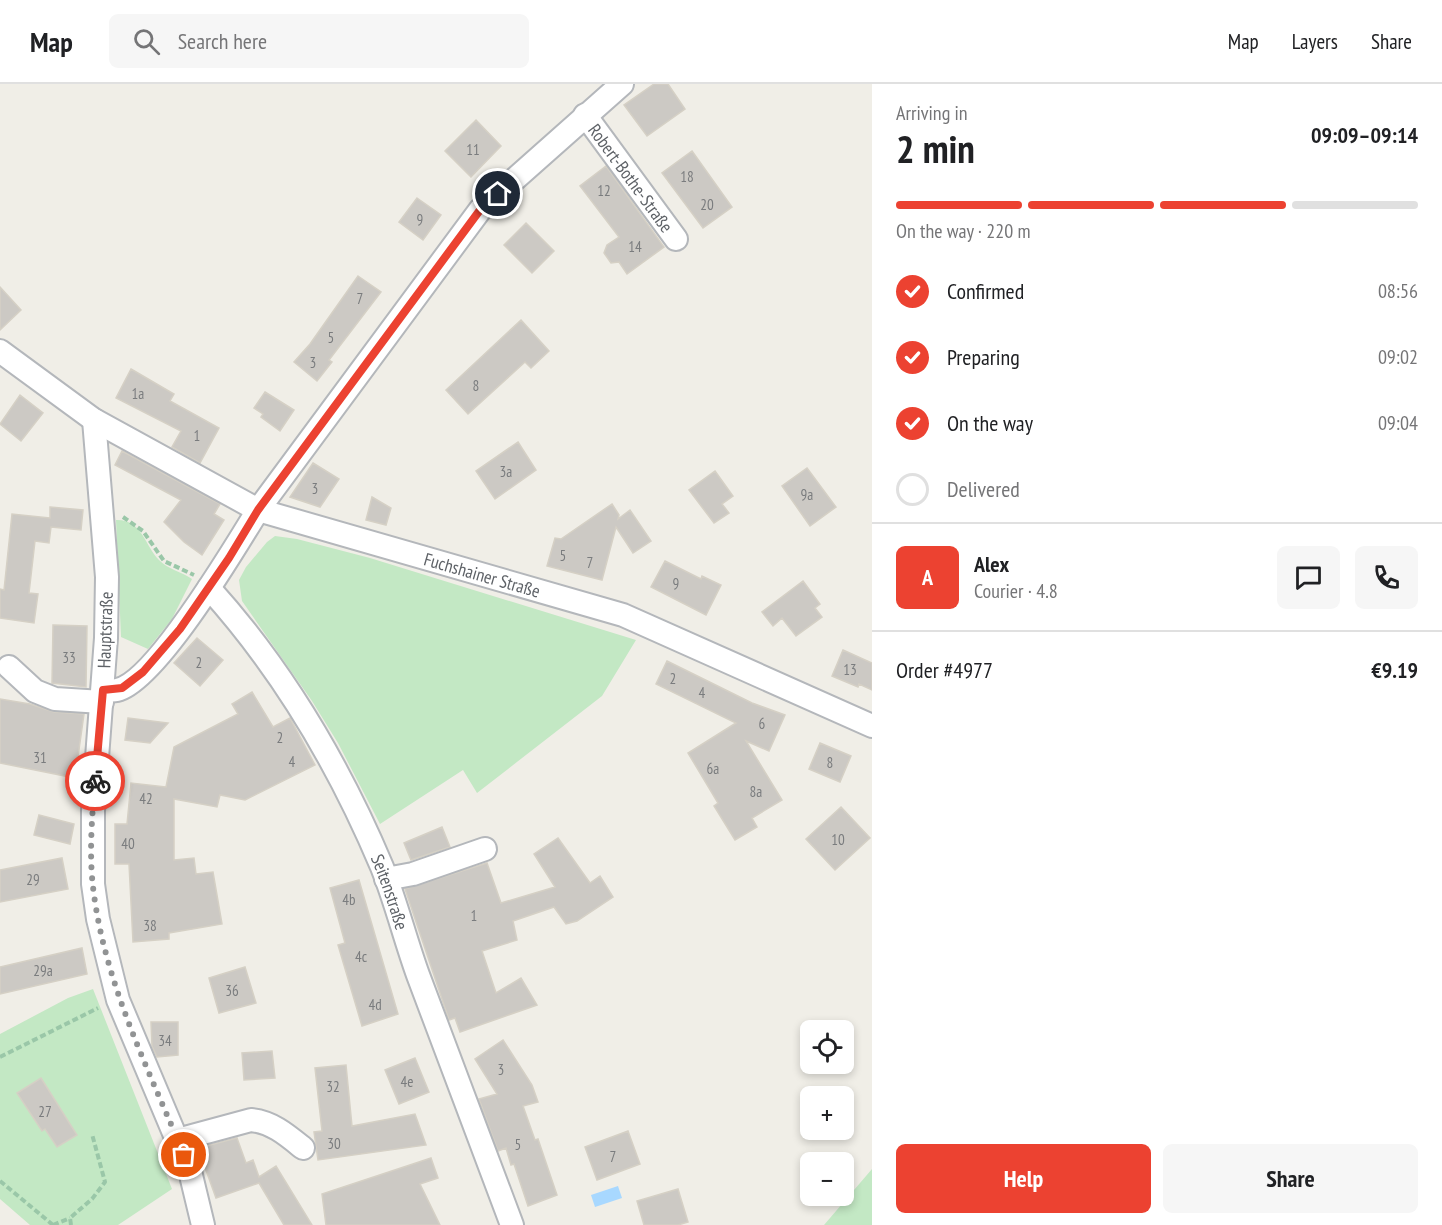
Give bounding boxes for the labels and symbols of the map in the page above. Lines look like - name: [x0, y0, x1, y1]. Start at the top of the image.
- street label: Robert-Bothe-Straße: [584, 119, 679, 237]
- house number: 11: [466, 140, 480, 159]
- house number: 18: [680, 167, 694, 186]
- pin: [472, 168, 523, 219]
- house number: 12: [597, 181, 611, 200]
- house number: 20: [700, 195, 714, 214]
- house number: 9: [417, 210, 423, 229]
- house number: 14: [628, 237, 642, 256]
- house number: 7: [357, 289, 363, 308]
- house number: 5: [328, 328, 334, 347]
- house number: 3: [310, 353, 316, 372]
- house number: 8: [473, 376, 479, 395]
- house number: 1a: [132, 384, 144, 403]
- house number: 1: [194, 426, 200, 445]
- house number: 3a: [500, 462, 512, 481]
- house number: 3: [312, 479, 318, 498]
- house number: 9a: [801, 485, 813, 504]
- house number: 5: [560, 546, 566, 565]
- street label: Fuchshainer Straße: [421, 547, 543, 602]
- house number: 7: [587, 553, 593, 572]
- house number: 9: [673, 574, 679, 593]
- street label: Hauptstraße: [92, 591, 118, 669]
- house number: 33: [62, 648, 76, 667]
- house number: 2: [196, 653, 202, 672]
- house number: 13: [843, 660, 857, 679]
- house number: 2: [670, 669, 676, 688]
- house number: 4: [699, 683, 706, 702]
- house number: 6: [759, 714, 766, 733]
- house number: 2: [277, 728, 283, 747]
- house number: 31: [33, 748, 47, 767]
- courier: [65, 751, 125, 811]
- house number: 4: [289, 752, 296, 771]
- house number: 8: [827, 753, 833, 772]
- house number: 6a: [707, 759, 719, 778]
- house number: 8a: [750, 782, 762, 801]
- house number: 42: [139, 789, 153, 808]
- house number: 10: [831, 830, 845, 849]
- house number: 40: [121, 834, 135, 853]
- street label: Seitenstraße: [366, 850, 414, 932]
- house number: 29: [26, 870, 40, 889]
- house number: 4b: [342, 890, 356, 909]
- house number: 1: [471, 906, 477, 925]
- house number: 38: [143, 916, 157, 935]
- house number: 4c: [355, 947, 368, 966]
- house number: 29a: [33, 961, 53, 980]
- house number: 36: [225, 981, 239, 1000]
- house number: 4d: [368, 995, 382, 1014]
- house number: 34: [158, 1031, 172, 1050]
- house number: 3: [498, 1060, 504, 1079]
- house number: 4e: [401, 1072, 413, 1091]
- house number: 32: [326, 1077, 340, 1096]
- house number: 27: [38, 1102, 52, 1121]
- pin: [158, 1129, 209, 1180]
- house number: 30: [327, 1134, 341, 1153]
- house number: 5: [515, 1135, 521, 1154]
- house number: 7: [610, 1147, 616, 1166]

